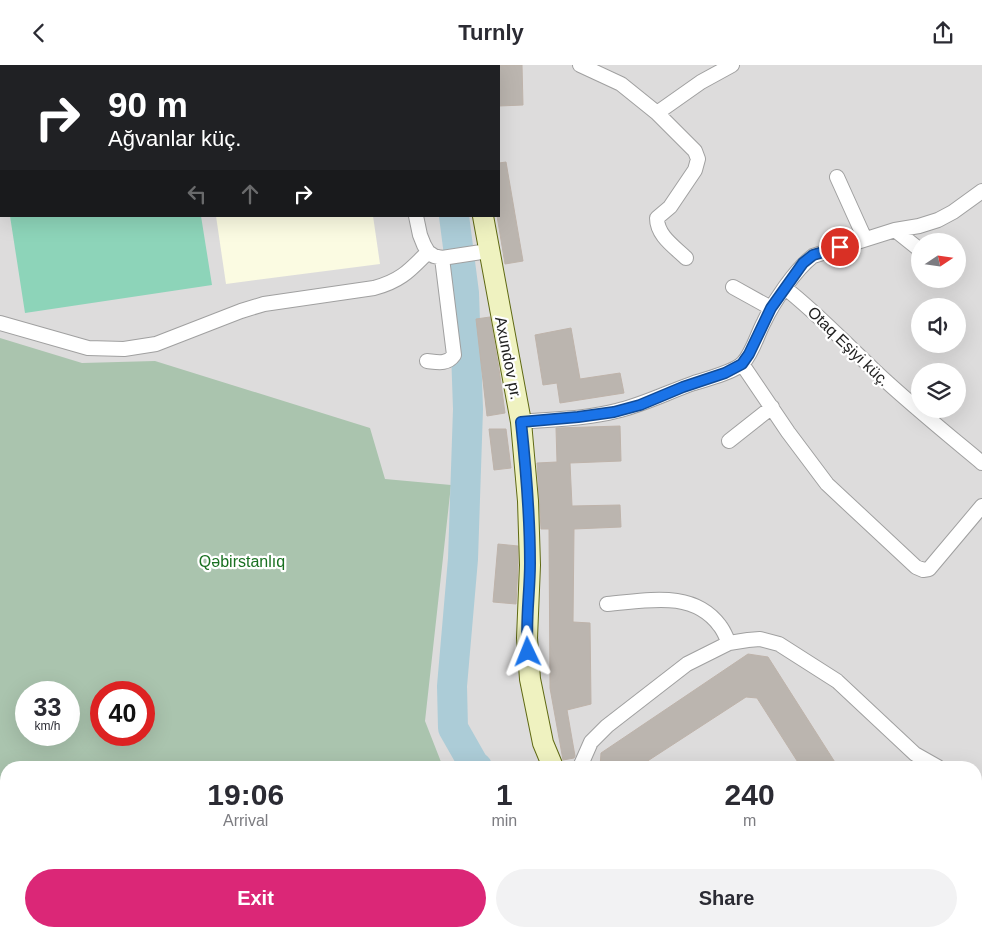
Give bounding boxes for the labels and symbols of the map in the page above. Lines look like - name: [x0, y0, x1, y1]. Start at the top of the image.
- pin: [819, 226, 861, 268]
- north arrow: [911, 233, 966, 287]
- street label: Otaq Eşiyi küç.: [804, 303, 893, 390]
- street label: Axundov pr.: [492, 315, 525, 401]
- park label: Qəbirstanlıq: [199, 553, 285, 570]
- position arrow: [501, 625, 553, 677]
- speed limit sign: 40: [90, 681, 155, 746]

